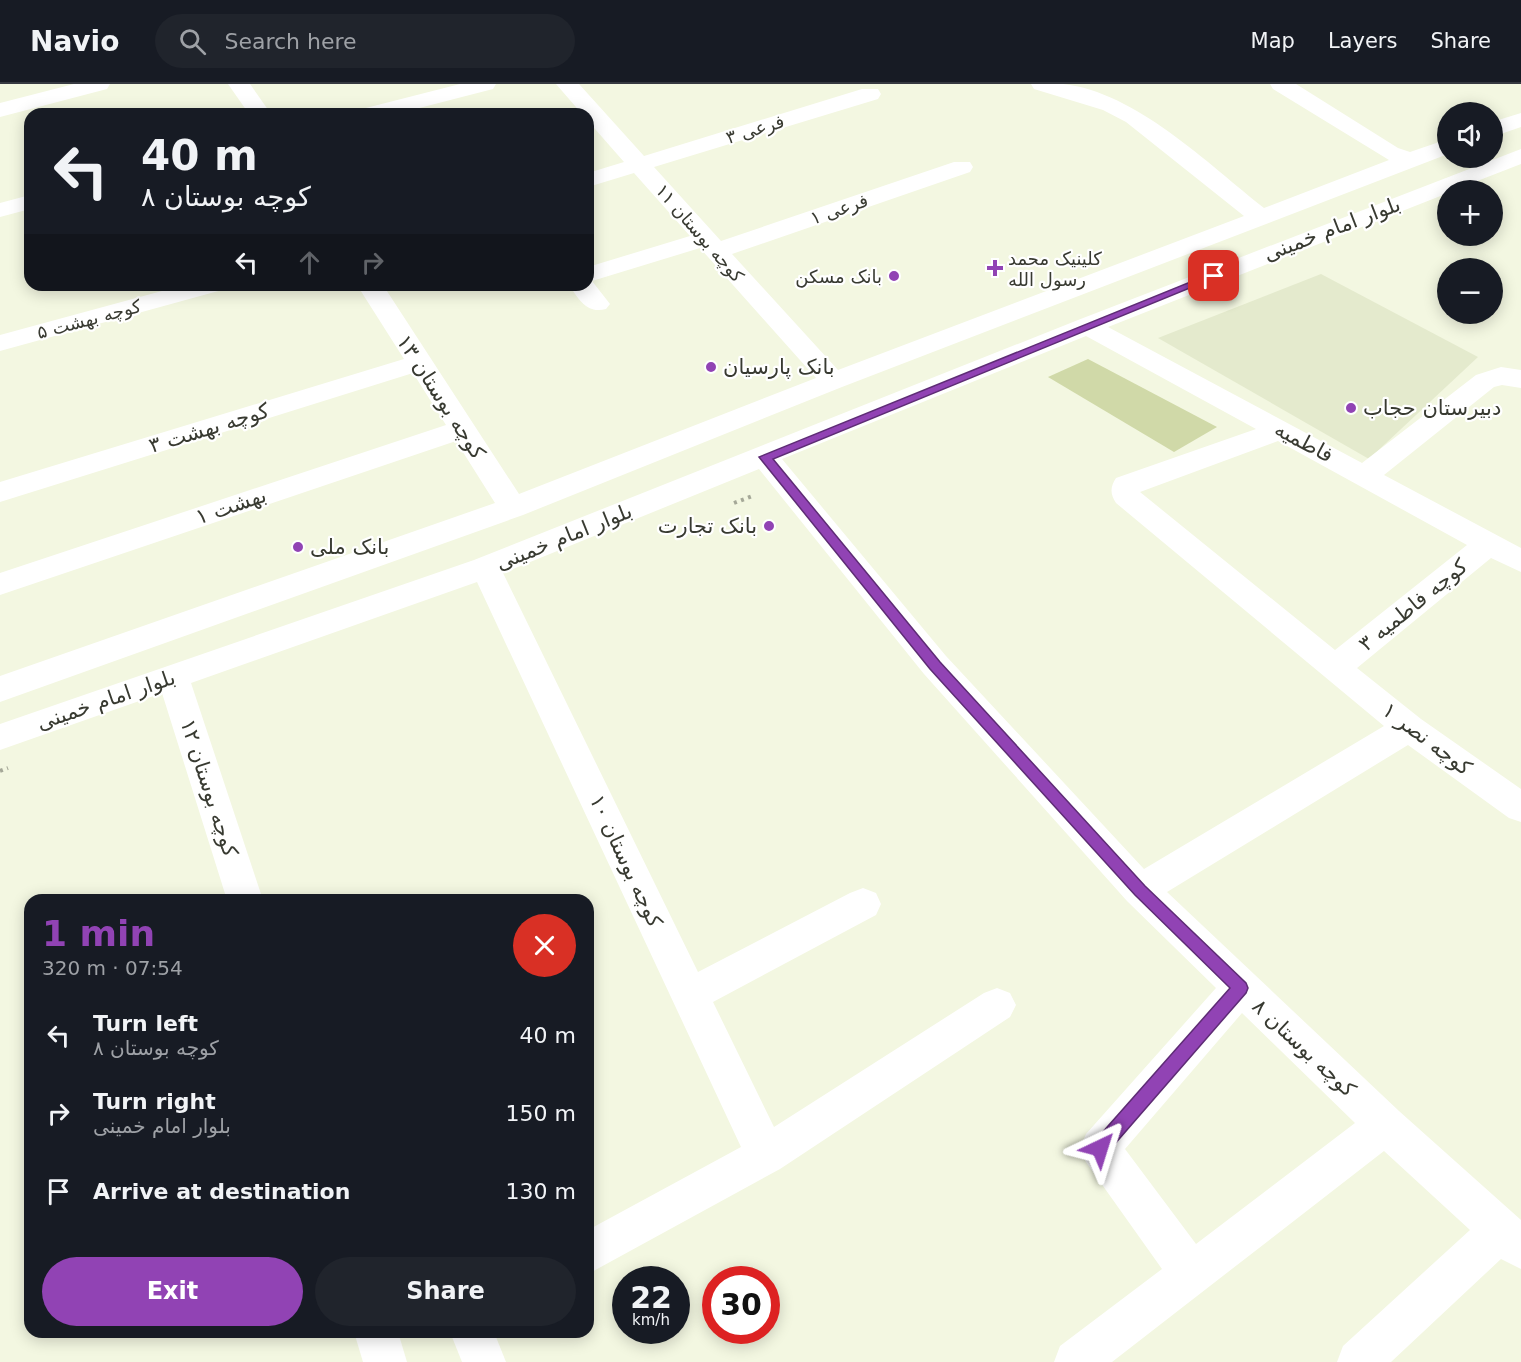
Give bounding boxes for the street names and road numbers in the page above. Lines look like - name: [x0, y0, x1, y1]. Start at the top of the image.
- street label: فرعی ۳: [723, 110, 787, 149]
- street label: کوچه بوستان ۱۱: [651, 180, 749, 287]
- street label: فرعی ۱: [807, 189, 871, 230]
- street label: بلوار امام خمینی: [1260, 192, 1404, 266]
- street label: کوچه بهشت ۵: [35, 295, 144, 344]
- street label: کوچه بوستان ۱۳: [392, 330, 490, 464]
- street label: کوچه بهشت ۳: [146, 398, 272, 458]
- street label: فاطمیه: [1271, 417, 1337, 467]
- street label: بهشت ۱: [193, 483, 269, 529]
- street label: بلوار امام خمینی: [492, 499, 636, 575]
- street label: کوچه فاطمیه ۳: [1354, 554, 1472, 656]
- street label: بلوار امام خمینی: [34, 665, 178, 735]
- street label: کوچه نصر ۱: [1378, 698, 1476, 780]
- street label: کوچه بوستان ۱۲: [175, 716, 243, 860]
- street label: کوچه بوستان ۱۰: [585, 791, 667, 931]
- street label: کوچه بوستان ۸: [1247, 994, 1361, 1102]

